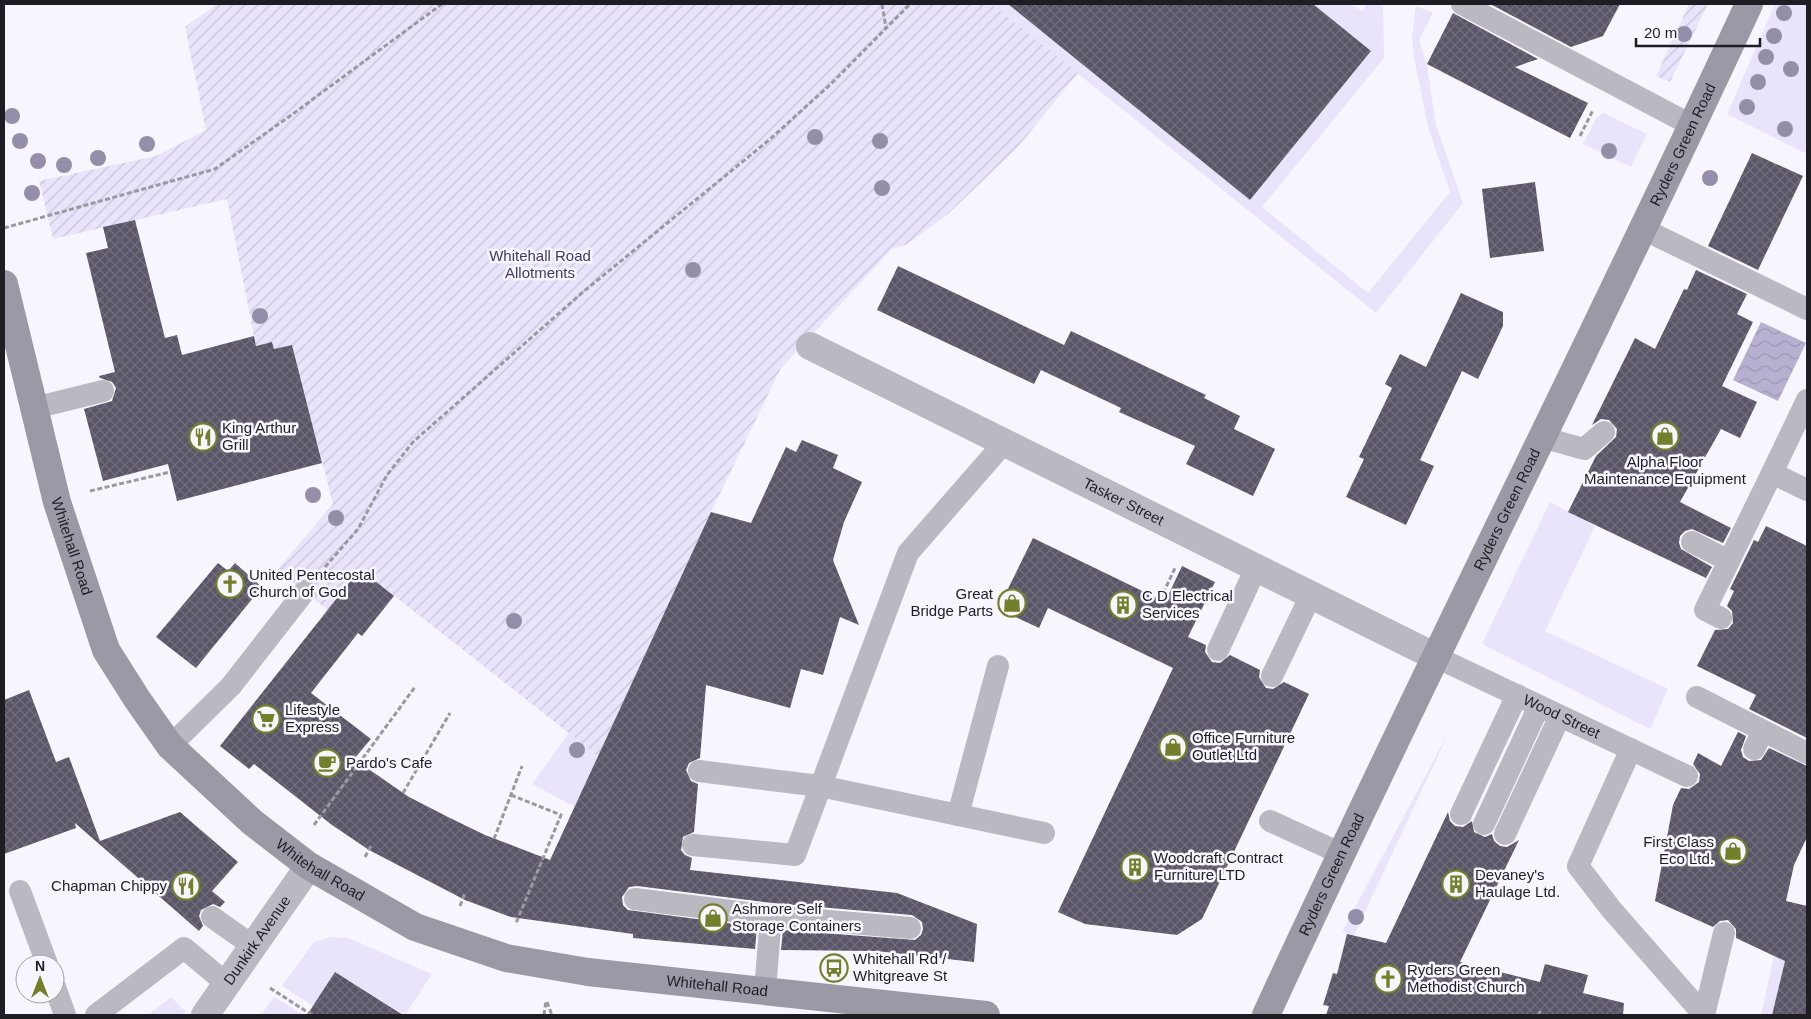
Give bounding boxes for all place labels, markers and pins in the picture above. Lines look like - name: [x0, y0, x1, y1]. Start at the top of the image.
- place label: King Arthur Grill: [222, 419, 296, 453]
- shop icon: Alpha Floor Maintenance Equipment: [1650, 421, 1680, 451]
- restaurant icon: King Arthur Grill: [188, 422, 218, 452]
- place label: Alpha Floor Maintenance Equipment: [1584, 453, 1747, 487]
- place label: United Pentecostal Church of God: [249, 566, 375, 600]
- church icon: United Pentecostal Church of God: [215, 569, 245, 599]
- place label: Great Bridge Parts: [910, 585, 994, 619]
- place label: C D Electrical Services: [1142, 587, 1233, 621]
- shop icon: Great Bridge Parts: [997, 588, 1027, 618]
- building icon: C D Electrical Services: [1108, 590, 1138, 620]
- place label: Lifestyle Express: [285, 701, 340, 735]
- supermarket icon: Lifestyle Express: [251, 704, 281, 734]
- place label: Office Furniture Outlet Ltd: [1192, 729, 1295, 763]
- shop icon: Office Furniture Outlet Ltd: [1158, 732, 1188, 762]
- cafe icon: Pardo's Cafe: [312, 748, 342, 778]
- place label: Pardo's Cafe: [346, 754, 432, 771]
- place label: First Class Eco Ltd.: [1643, 833, 1714, 867]
- shop icon: First Class Eco Ltd.: [1718, 836, 1748, 866]
- place label: Woodcraft Contract Furniture LTD: [1154, 849, 1284, 883]
- building icon: Woodcraft Contract Furniture LTD: [1120, 852, 1150, 882]
- place label: Devaney's Haulage Ltd.: [1475, 866, 1560, 900]
- building icon: Devaney's Haulage Ltd.: [1441, 869, 1471, 899]
- restaurant icon: Chapman Chippy: [171, 871, 201, 901]
- place label: Chapman Chippy: [51, 877, 167, 894]
- place label: Ashmore Self Storage Containers: [732, 900, 861, 934]
- shop icon: Ashmore Self Storage Containers: [698, 903, 728, 933]
- place label: Whitehall Rd / Whitgreave St: [853, 950, 948, 984]
- bus stop icon: Whitehall Rd / Whitgreave St: [819, 953, 849, 983]
- place label: Ryders Green Methodist Church: [1407, 961, 1525, 995]
- church icon: Ryders Green Methodist Church: [1373, 964, 1403, 994]

